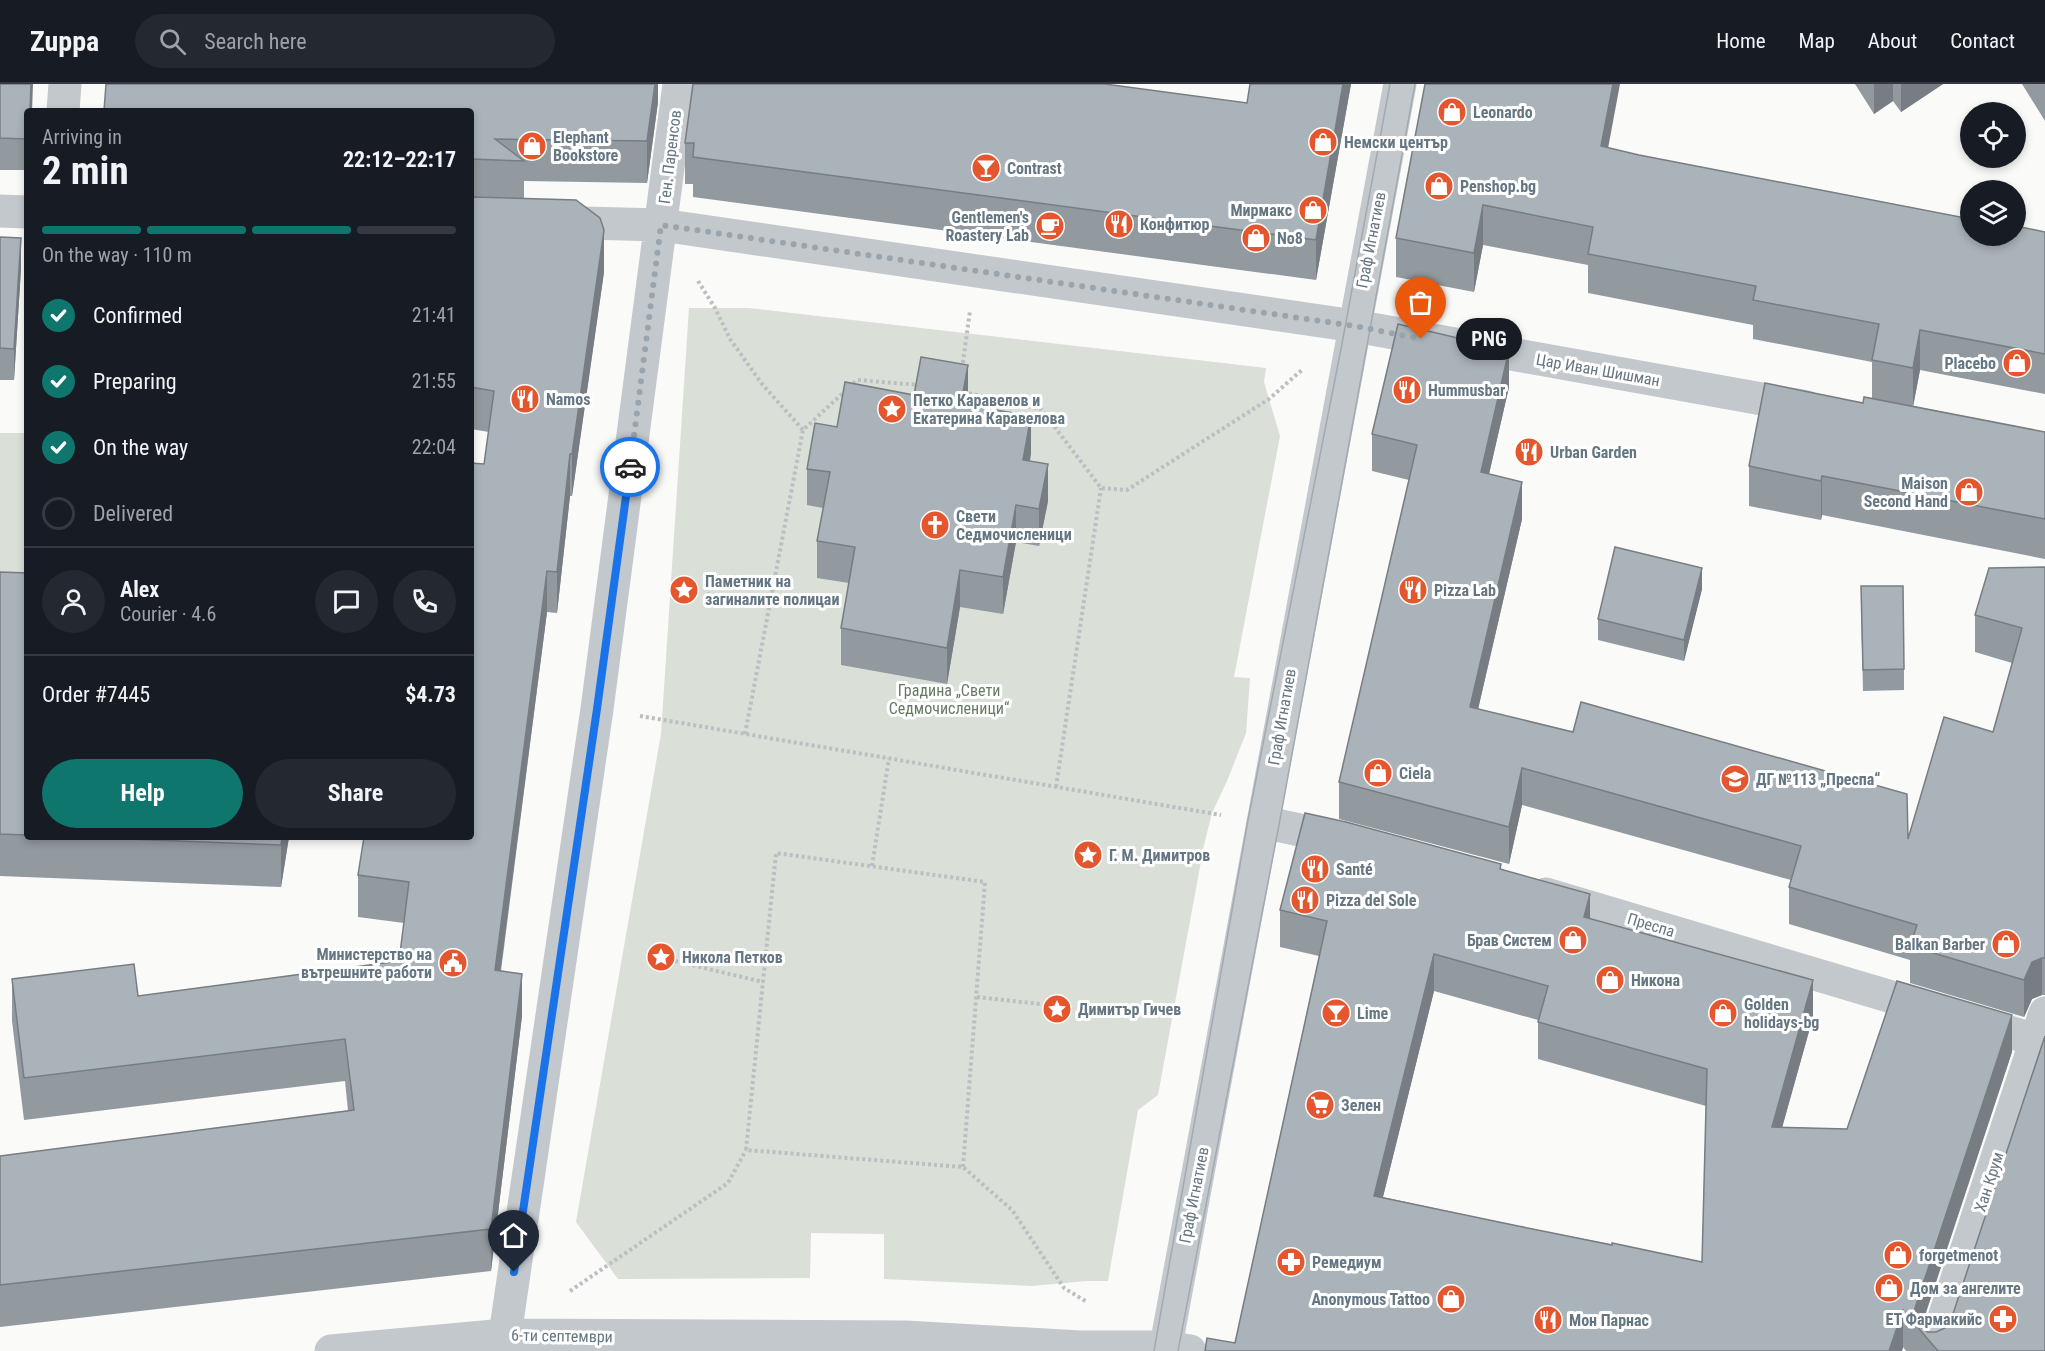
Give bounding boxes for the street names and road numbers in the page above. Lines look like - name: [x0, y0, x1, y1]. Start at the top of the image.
- street label: Ген. Паренсов: [655, 109, 685, 205]
- street label: Граф Игнатиев: [1352, 190, 1390, 290]
- street label: Цар Иван Шишман: [1535, 350, 1661, 390]
- street label: Граф Игнатиев: [1264, 667, 1300, 767]
- street label: Преспа: [1625, 909, 1677, 941]
- street label: Граф Игнатиев: [1175, 1145, 1213, 1245]
- street label: Хан Крум: [1970, 1150, 2008, 1214]
- street label: 6-ти септември: [511, 1326, 613, 1346]

